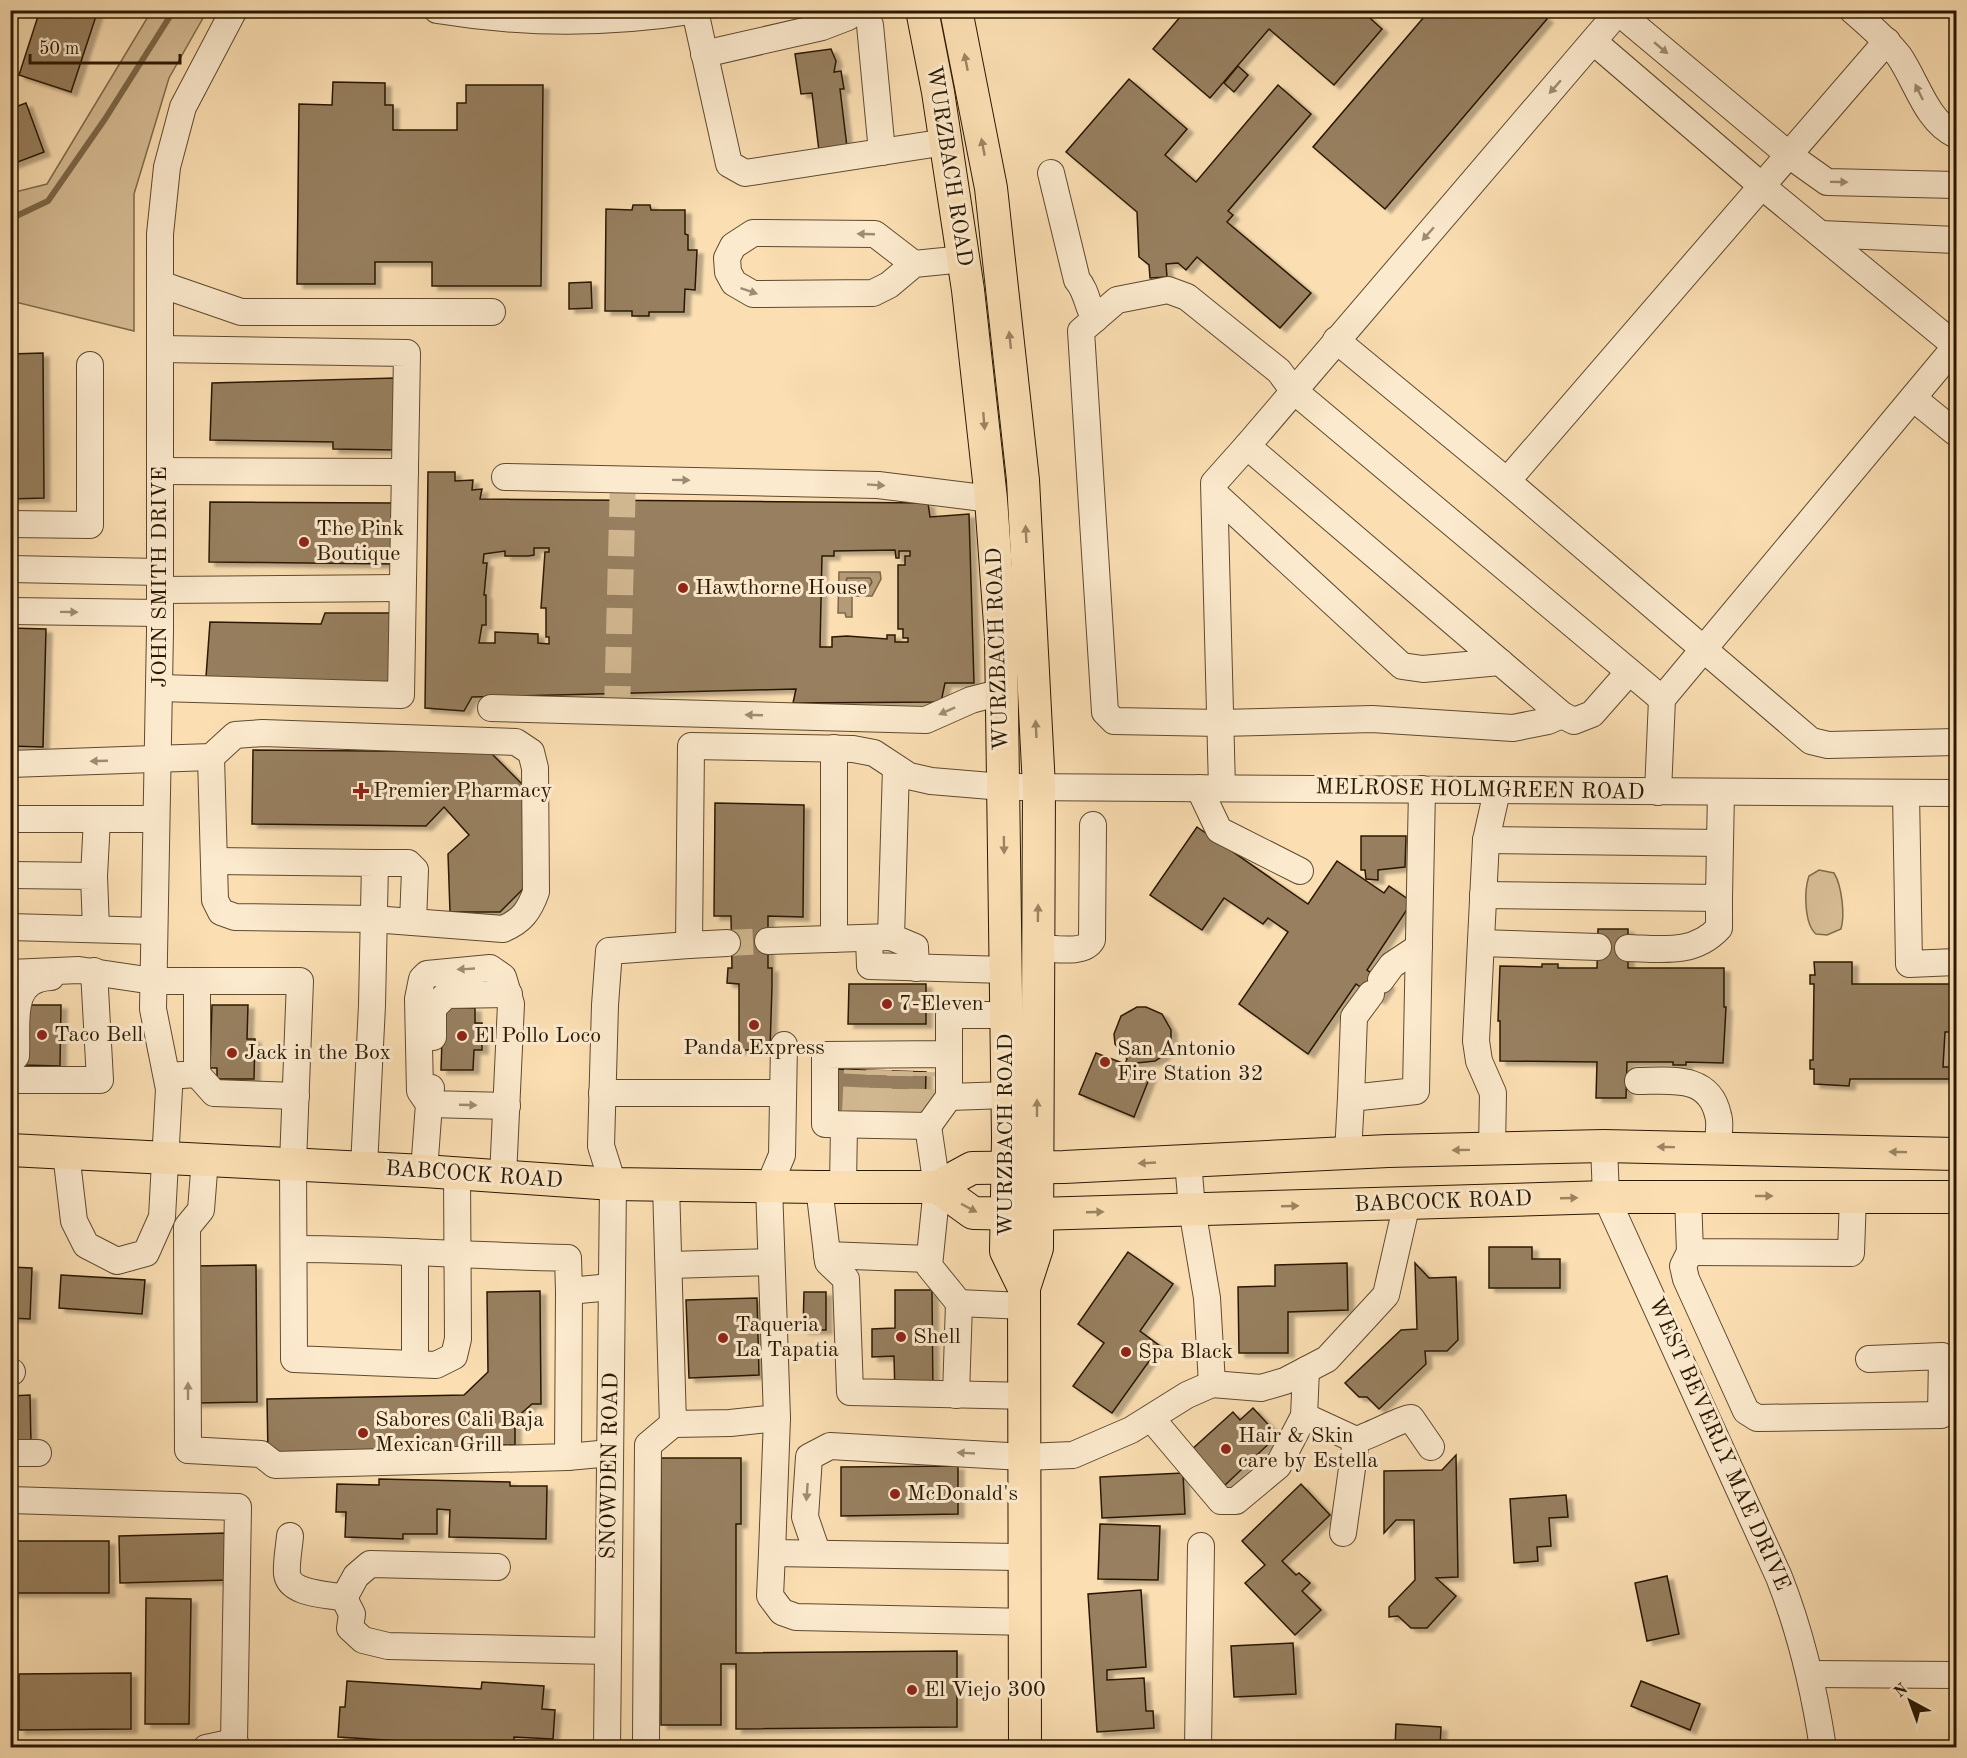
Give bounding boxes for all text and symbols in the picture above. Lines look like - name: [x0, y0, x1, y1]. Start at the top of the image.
- scale bar: [30, 27, 180, 65]
- text: 50 m: [39, 40, 79, 58]
- one-way arrow: [1653, 41, 1668, 54]
- one-way arrow: [961, 52, 970, 71]
- street label: WURZBACH ROAD: [922, 64, 976, 268]
- one-way arrow: [1549, 79, 1562, 94]
- one-way arrow: [1915, 83, 1924, 100]
- one-way arrow: [978, 137, 987, 156]
- one-way arrow: [1830, 177, 1849, 187]
- one-way arrow: [1422, 226, 1435, 241]
- one-way arrow: [857, 229, 876, 238]
- one-way arrow: [741, 286, 759, 296]
- one-way arrow: [1005, 330, 1015, 349]
- one-way arrow: [979, 412, 989, 431]
- street label: JOHN SMITH DRIVE: [149, 466, 171, 688]
- one-way arrow: [672, 475, 691, 485]
- one-way arrow: [867, 480, 886, 490]
- place label: The Pink Boutique: [316, 518, 404, 565]
- one-way arrow: [1022, 524, 1031, 543]
- marker: The Pink Boutique: [297, 535, 311, 549]
- street label: WURZBACH ROAD: [983, 547, 1013, 751]
- place label: Hawthorne House: [695, 577, 867, 599]
- marker: Hawthorne House: [676, 581, 690, 595]
- one-way arrow: [59, 607, 78, 617]
- one-way arrow: [938, 706, 955, 715]
- one-way arrow: [744, 711, 763, 720]
- one-way arrow: [1031, 719, 1041, 738]
- one-way arrow: [90, 756, 109, 766]
- street label: MELROSE HOLMGREEN ROAD: [1315, 776, 1645, 804]
- place label: Premier Pharmacy: [373, 780, 553, 802]
- marker: Premier Pharmacy: [354, 784, 368, 798]
- one-way arrow: [999, 836, 1009, 855]
- one-way arrow: [1033, 904, 1043, 923]
- one-way arrow: [456, 965, 475, 974]
- place label: 7-Eleven: [899, 993, 984, 1015]
- marker: 7-Eleven: [880, 997, 894, 1011]
- marker: Panda Express: [747, 1018, 761, 1032]
- place label: Taco Bell: [54, 1024, 143, 1046]
- place label: El Pollo Loco: [474, 1025, 601, 1047]
- marker: Taco Bell: [35, 1028, 49, 1042]
- marker: El Pollo Loco: [455, 1029, 469, 1043]
- street label: WURZBACH ROAD: [995, 1034, 1017, 1236]
- place label: Panda Express: [683, 1037, 825, 1059]
- place label: San Antonio Fire Station 32: [1117, 1038, 1263, 1085]
- place label: Jack in the Box: [244, 1042, 391, 1064]
- marker: Jack in the Box: [225, 1046, 239, 1060]
- marker: San Antonio Fire Station 32: [1098, 1055, 1112, 1069]
- one-way arrow: [1032, 1099, 1042, 1118]
- one-way arrow: [459, 1100, 478, 1109]
- one-way arrow: [1657, 1143, 1676, 1152]
- one-way arrow: [1452, 1145, 1471, 1154]
- one-way arrow: [1889, 1148, 1908, 1157]
- street label: BABCOCK ROAD: [385, 1158, 563, 1192]
- one-way arrow: [1138, 1158, 1157, 1168]
- street label: BABCOCK ROAD: [1354, 1188, 1532, 1216]
- one-way arrow: [1754, 1191, 1773, 1201]
- one-way arrow: [1560, 1194, 1579, 1203]
- one-way arrow: [1281, 1202, 1300, 1211]
- one-way arrow: [961, 1203, 978, 1213]
- one-way arrow: [1086, 1207, 1105, 1216]
- street label: WEST BEVERLY MAE DRIVE: [1644, 1294, 1794, 1594]
- place label: Taqueria La Tapatia: [735, 1314, 839, 1361]
- place label: Shell: [913, 1326, 961, 1348]
- marker: Shell: [894, 1330, 908, 1344]
- marker: Taqueria La Tapatia: [716, 1331, 730, 1345]
- place label: Spa Black: [1138, 1341, 1233, 1363]
- marker: Spa Black: [1119, 1345, 1133, 1359]
- street label: SNOWDEN ROAD: [597, 1372, 623, 1560]
- one-way arrow: [183, 1382, 193, 1401]
- place label: Sabores Cali Baja Mexican Grill: [375, 1409, 544, 1456]
- place label: Hair & Skin care by Estella: [1238, 1425, 1378, 1472]
- marker: Sabores Cali Baja Mexican Grill: [356, 1426, 370, 1440]
- marker: Hair & Skin care by Estella: [1219, 1442, 1233, 1456]
- one-way arrow: [957, 1449, 976, 1458]
- one-way arrow: [802, 1483, 811, 1502]
- place label: McDonald's: [907, 1483, 1018, 1505]
- marker: McDonald's: [888, 1487, 902, 1501]
- north arrow: [1880, 1671, 1940, 1731]
- place label: El Viejo 300: [924, 1679, 1046, 1701]
- text: N: [1892, 1681, 1912, 1701]
- marker: El Viejo 300: [905, 1683, 919, 1697]

